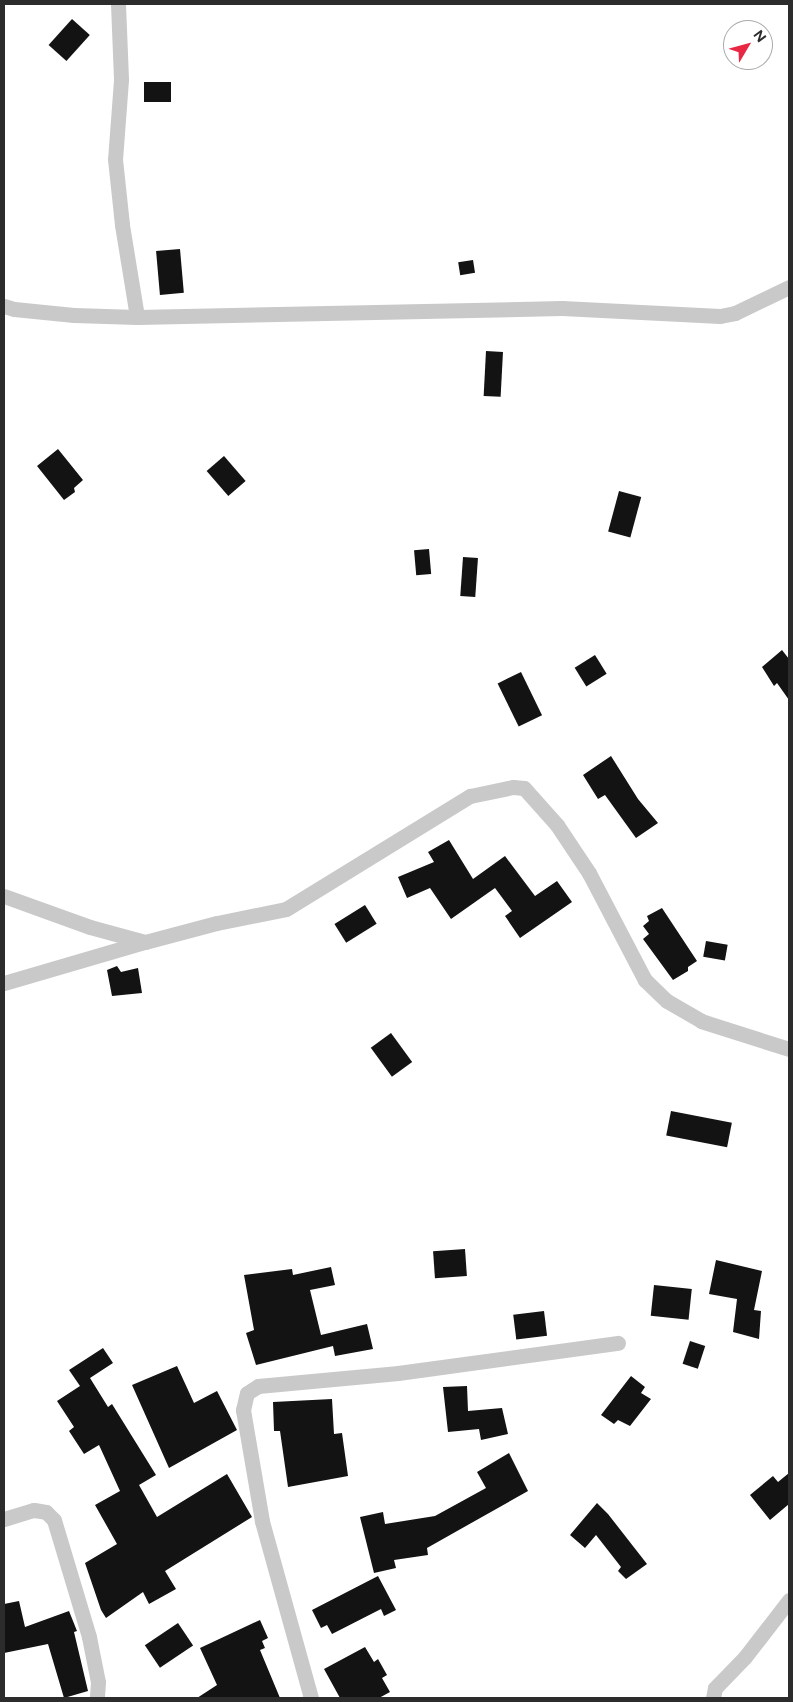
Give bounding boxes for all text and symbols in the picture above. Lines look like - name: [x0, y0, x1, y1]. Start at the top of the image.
- north arrow: [723, 20, 773, 70]
- text: N: [750, 27, 770, 46]

